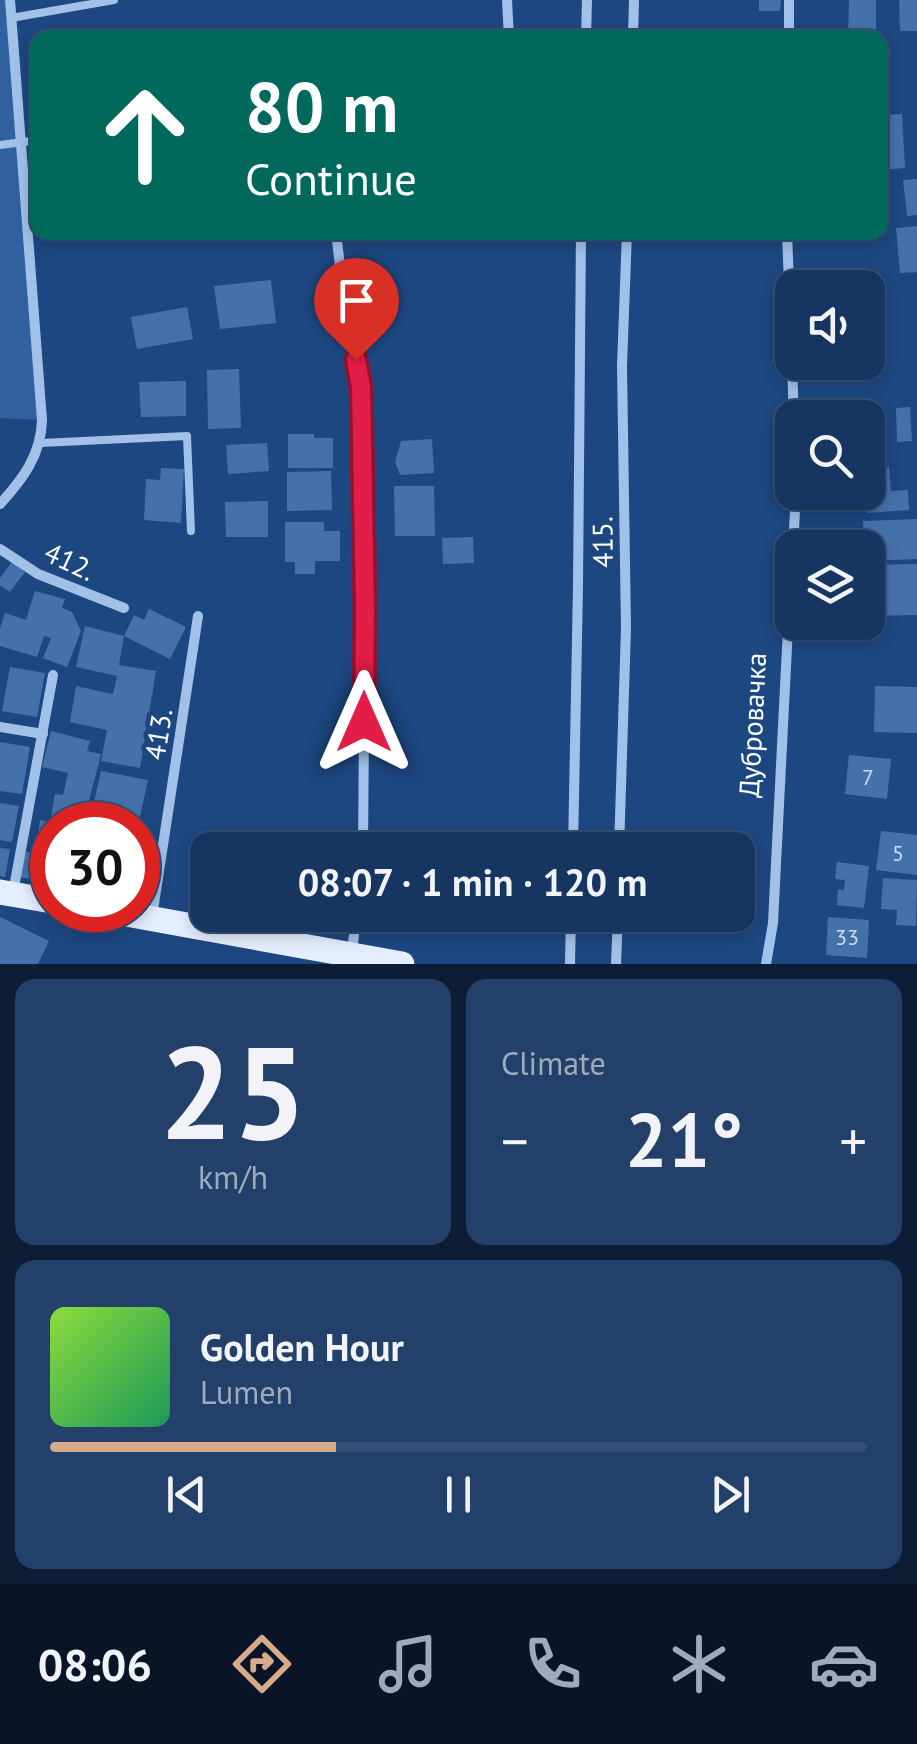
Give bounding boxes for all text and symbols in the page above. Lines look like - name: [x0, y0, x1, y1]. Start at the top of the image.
- text: 80 m: [245, 61, 398, 151]
- icon: ahead: [80, 70, 210, 200]
- text: Continue: [245, 149, 417, 207]
- pin: [314, 258, 399, 361]
- map controls: [775, 270, 885, 640]
- button: sound: [775, 270, 885, 380]
- icon: arrive: [329, 273, 384, 328]
- button: search: [775, 400, 885, 510]
- street label: 415.: [583, 516, 621, 568]
- button: layers: [775, 530, 885, 640]
- street label: 412.: [39, 533, 101, 589]
- street label: Дубровачка: [730, 652, 774, 798]
- position arrow: [312, 670, 416, 774]
- street label: 413.: [136, 706, 180, 762]
- house number: 7: [862, 763, 874, 791]
- speed limit sign: 30: [30, 802, 160, 932]
- house number: 5: [892, 839, 904, 867]
- text: 08:07 · 1 min · 120 m: [298, 857, 647, 906]
- house number: 33: [835, 923, 859, 951]
- text: 25: [159, 1007, 307, 1175]
- text: Climate: [501, 1042, 606, 1084]
- text: 21°: [625, 1091, 743, 1188]
- text: −: [501, 1105, 529, 1176]
- text: +: [839, 1105, 867, 1176]
- text: km/h: [198, 1156, 268, 1198]
- text: Golden Hour: [200, 1322, 404, 1371]
- text: Lumen: [200, 1371, 293, 1413]
- icon: previous: [159, 1467, 214, 1522]
- icon: pause: [431, 1467, 486, 1522]
- icon: next: [703, 1467, 758, 1522]
- icon: directions: [227, 1629, 297, 1699]
- icon: music: [373, 1629, 443, 1699]
- icon: phone: [518, 1629, 588, 1699]
- icon: climate: [664, 1629, 734, 1699]
- icon: car: [809, 1629, 879, 1699]
- text: 08:06: [38, 1635, 152, 1693]

